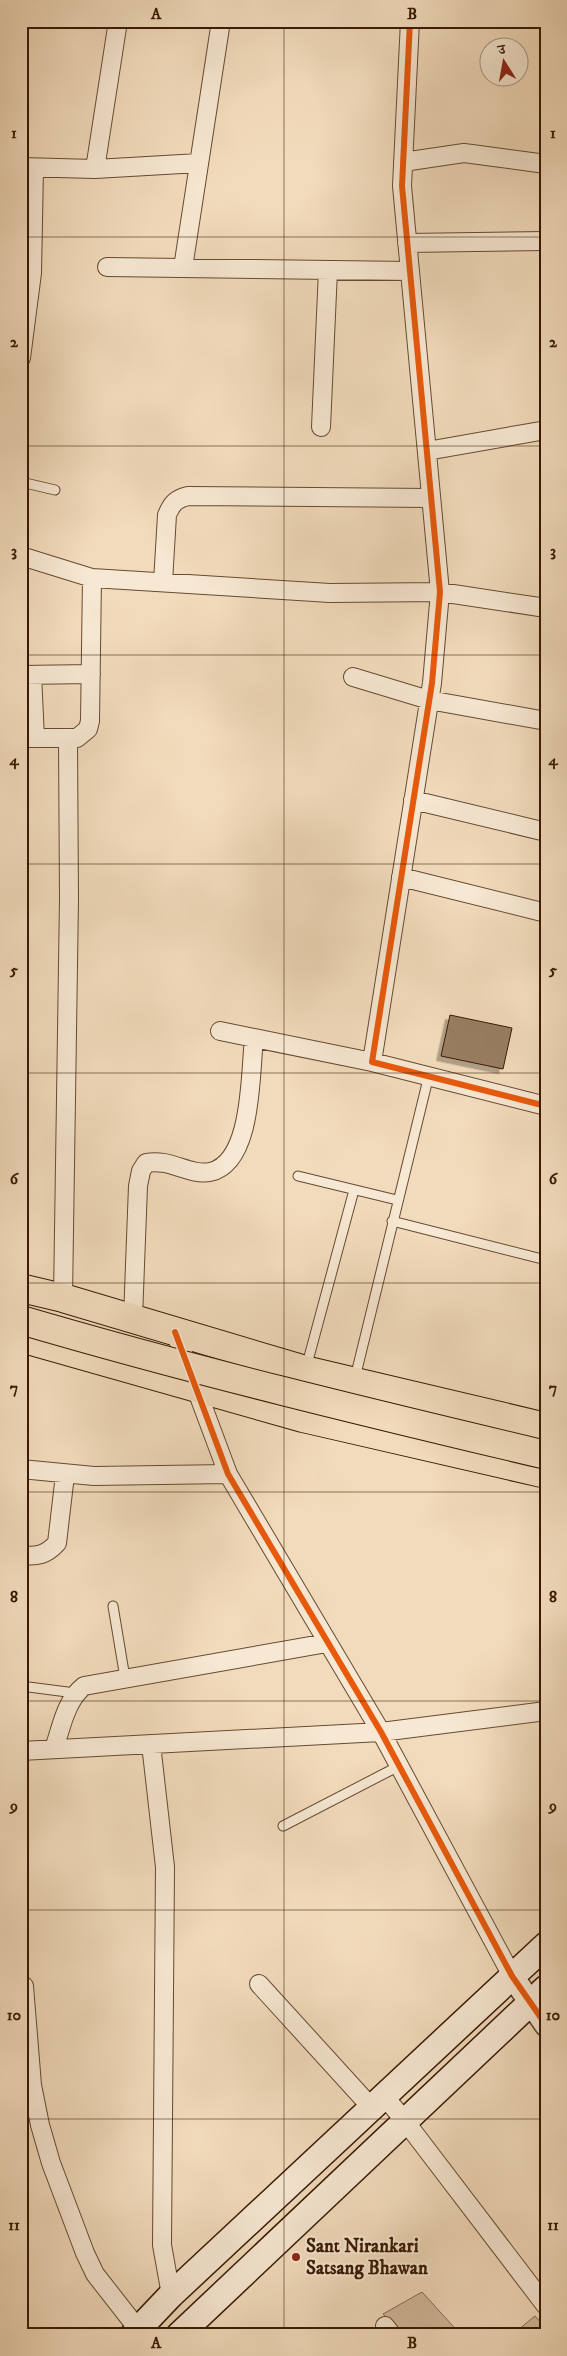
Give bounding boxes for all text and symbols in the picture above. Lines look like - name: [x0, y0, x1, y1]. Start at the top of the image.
- text: A: [150, 4, 162, 24]
- text: B: [407, 4, 417, 24]
- north arrow: [480, 38, 530, 88]
- text: उ: [496, 41, 508, 60]
- text: 1: [11, 123, 17, 143]
- text: 1: [550, 123, 556, 143]
- text: 2: [10, 332, 19, 352]
- text: 2: [549, 332, 558, 352]
- text: 3: [11, 541, 17, 561]
- text: 3: [550, 541, 556, 561]
- text: 4: [8, 750, 19, 770]
- text: 4: [547, 750, 558, 770]
- text: 5: [9, 960, 18, 980]
- text: 5: [548, 960, 557, 980]
- text: 6: [10, 1169, 20, 1189]
- text: 6: [549, 1169, 559, 1189]
- text: 7: [10, 1378, 18, 1398]
- text: 7: [549, 1378, 557, 1398]
- text: 8: [10, 1587, 18, 1607]
- text: 8: [549, 1587, 557, 1607]
- text: 9: [9, 1796, 18, 1816]
- text: 9: [548, 1796, 557, 1816]
- text: 10: [7, 2005, 22, 2025]
- text: 10: [546, 2005, 561, 2025]
- text: 11: [8, 2215, 20, 2235]
- text: 11: [547, 2215, 559, 2235]
- place label: Sant Nirankari Satsang Bhawan: [306, 2235, 429, 2280]
- marker: Sant Nirankari Satsang Bhawan: [290, 2251, 302, 2263]
- text: A: [150, 2333, 162, 2353]
- text: B: [407, 2333, 417, 2353]

